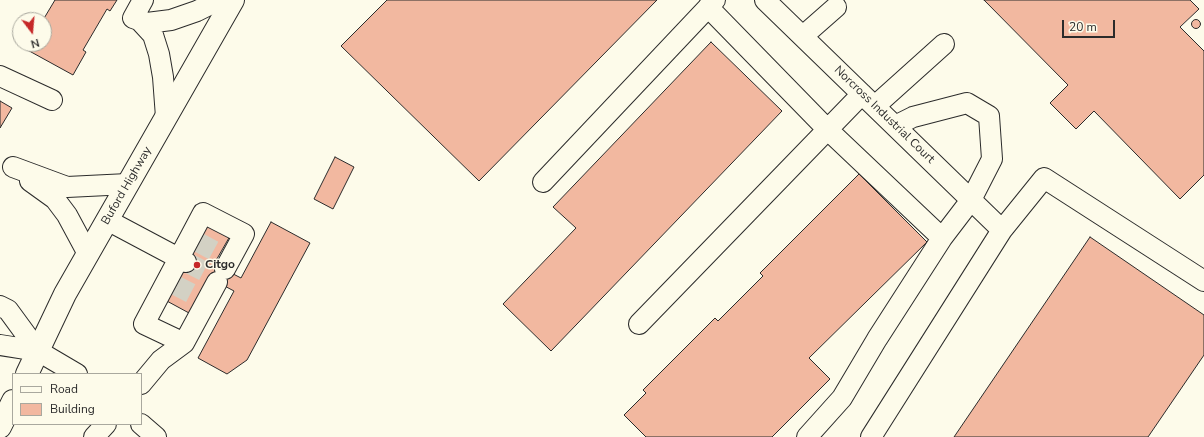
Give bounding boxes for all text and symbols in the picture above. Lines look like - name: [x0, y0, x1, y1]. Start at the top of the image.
- north arrow: [12, 12, 52, 52]
- scale bar: [1064, 12, 1117, 38]
- text: 20 m: [1069, 19, 1097, 35]
- text: N: [29, 35, 41, 51]
- street label: Norcross Industrial Court: [831, 63, 937, 167]
- street label: Buford Highway: [99, 144, 155, 228]
- place label: Citgo: [205, 258, 235, 272]
- marker: Citgo: [192, 260, 202, 270]
- legend: [12, 373, 142, 425]
- text: Road: [50, 381, 78, 397]
- text: Building: [50, 401, 95, 417]

